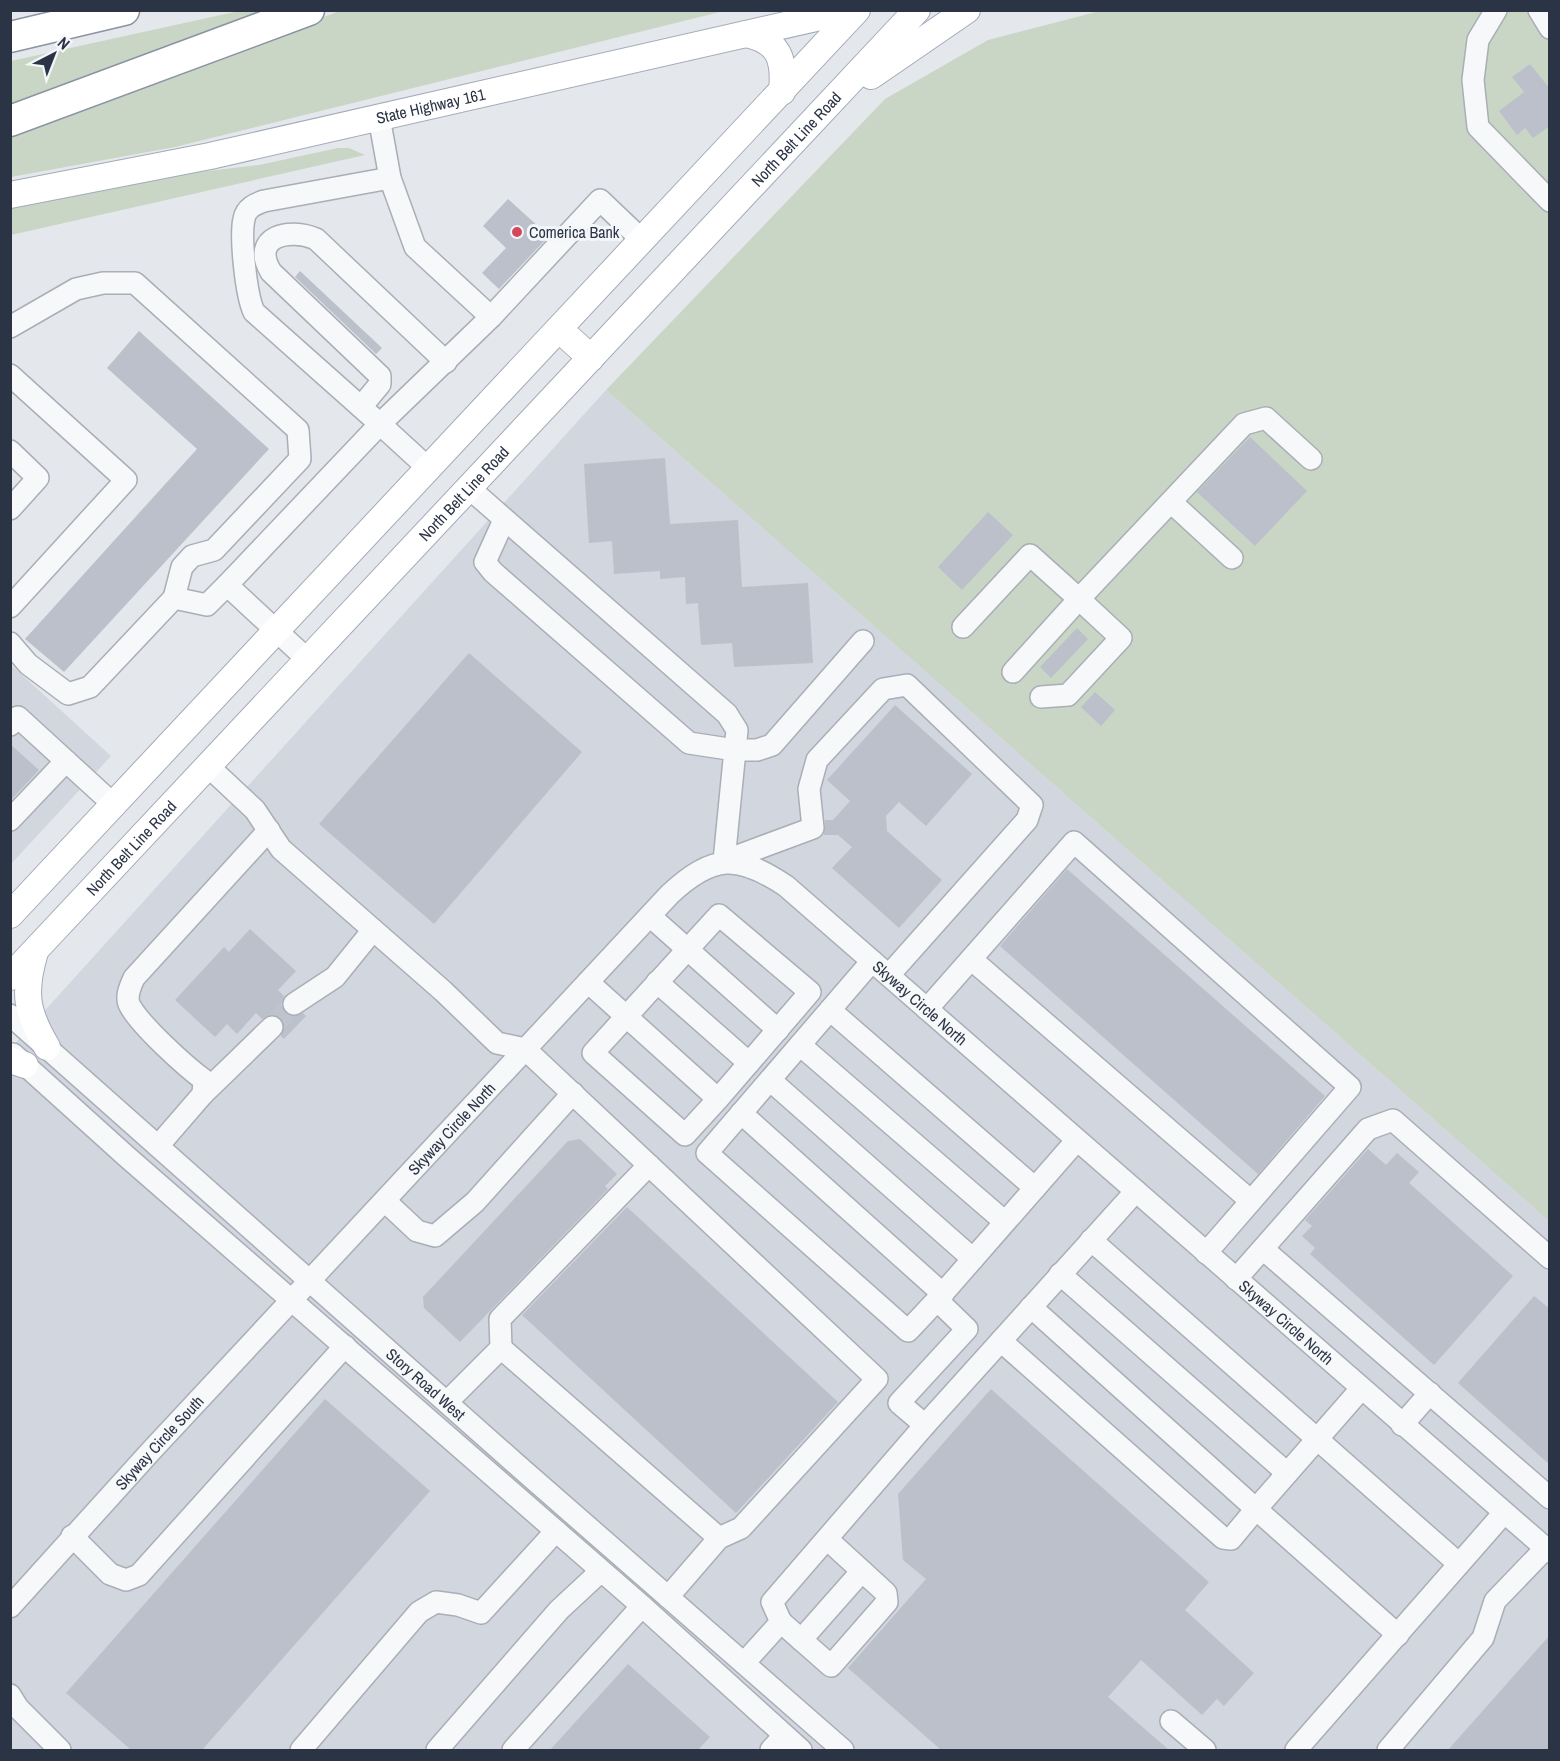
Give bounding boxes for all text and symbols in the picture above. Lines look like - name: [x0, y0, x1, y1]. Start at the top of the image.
- north arrow: [24, 24, 84, 84]
- text: N: [53, 32, 75, 54]
- street label: State Highway 161: [374, 83, 488, 129]
- street label: North Belt Line Road: [746, 87, 846, 191]
- place label: Comerica Bank: [529, 221, 620, 243]
- marker: Comerica Bank: [510, 225, 524, 239]
- street label: North Belt Line Road: [414, 441, 514, 546]
- street label: North Belt Line Road: [81, 796, 181, 900]
- street label: Skyway Circle North: [868, 955, 972, 1050]
- street label: Skyway Circle North: [403, 1078, 500, 1180]
- street label: Skyway Circle North: [1234, 1275, 1338, 1370]
- street label: Story Road West: [382, 1343, 470, 1425]
- street label: Skyway Circle South: [110, 1391, 208, 1495]

